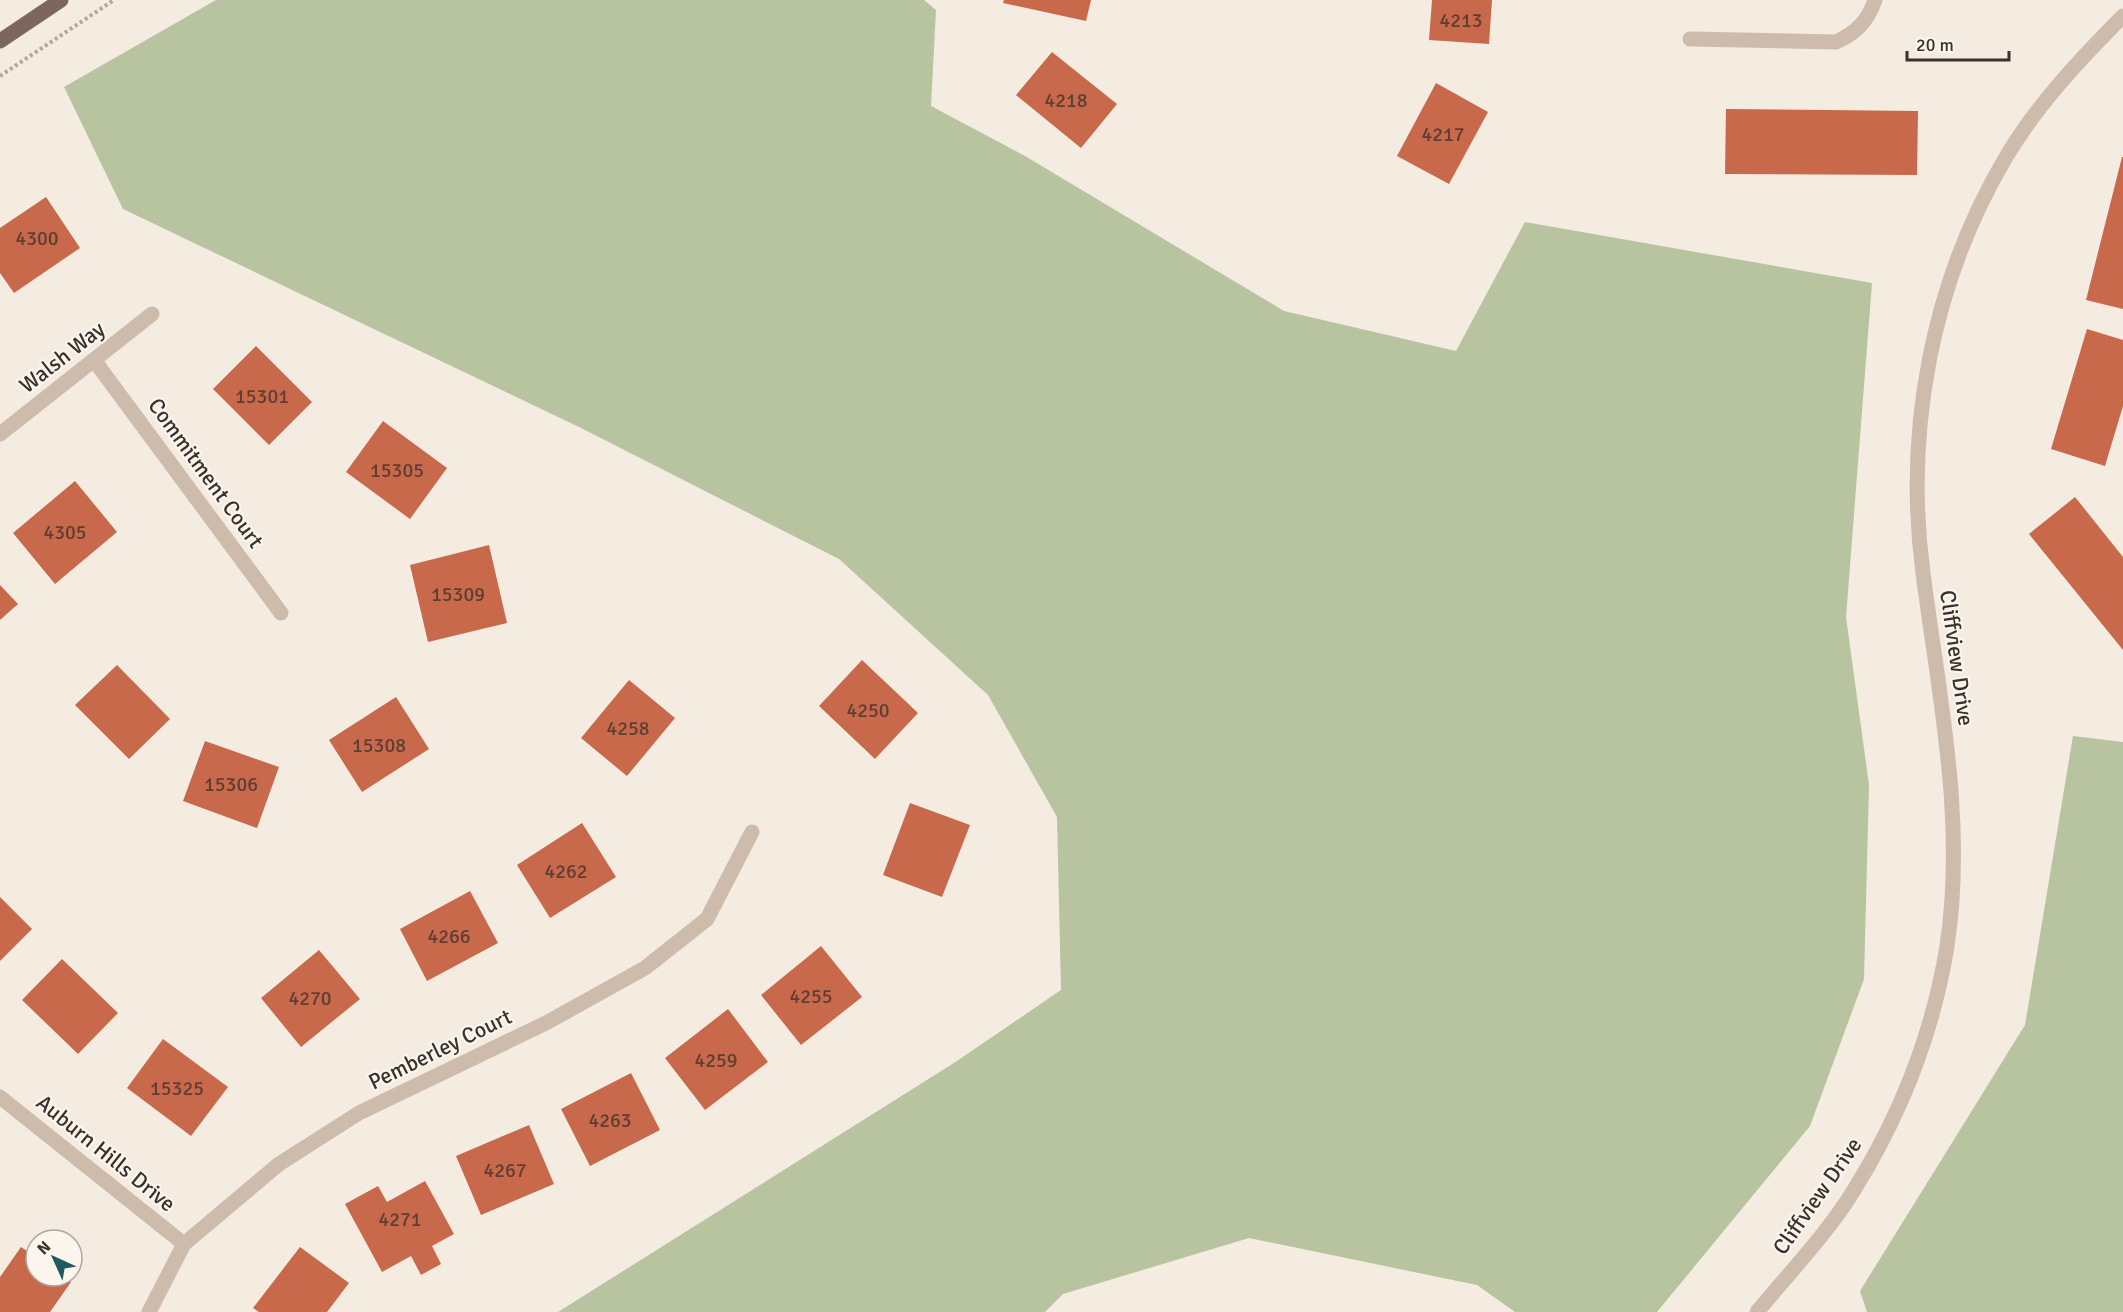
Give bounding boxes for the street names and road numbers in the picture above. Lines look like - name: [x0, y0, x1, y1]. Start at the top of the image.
- street label: Walsh Way: [14, 315, 111, 399]
- street label: Commitment Court: [142, 393, 270, 554]
- street label: Cliffview Drive: [1934, 588, 1980, 728]
- street label: Pemberley Court: [364, 1003, 516, 1095]
- street label: Auburn Hills Drive: [31, 1089, 181, 1217]
- street label: Cliffview Drive: [1767, 1132, 1867, 1260]

